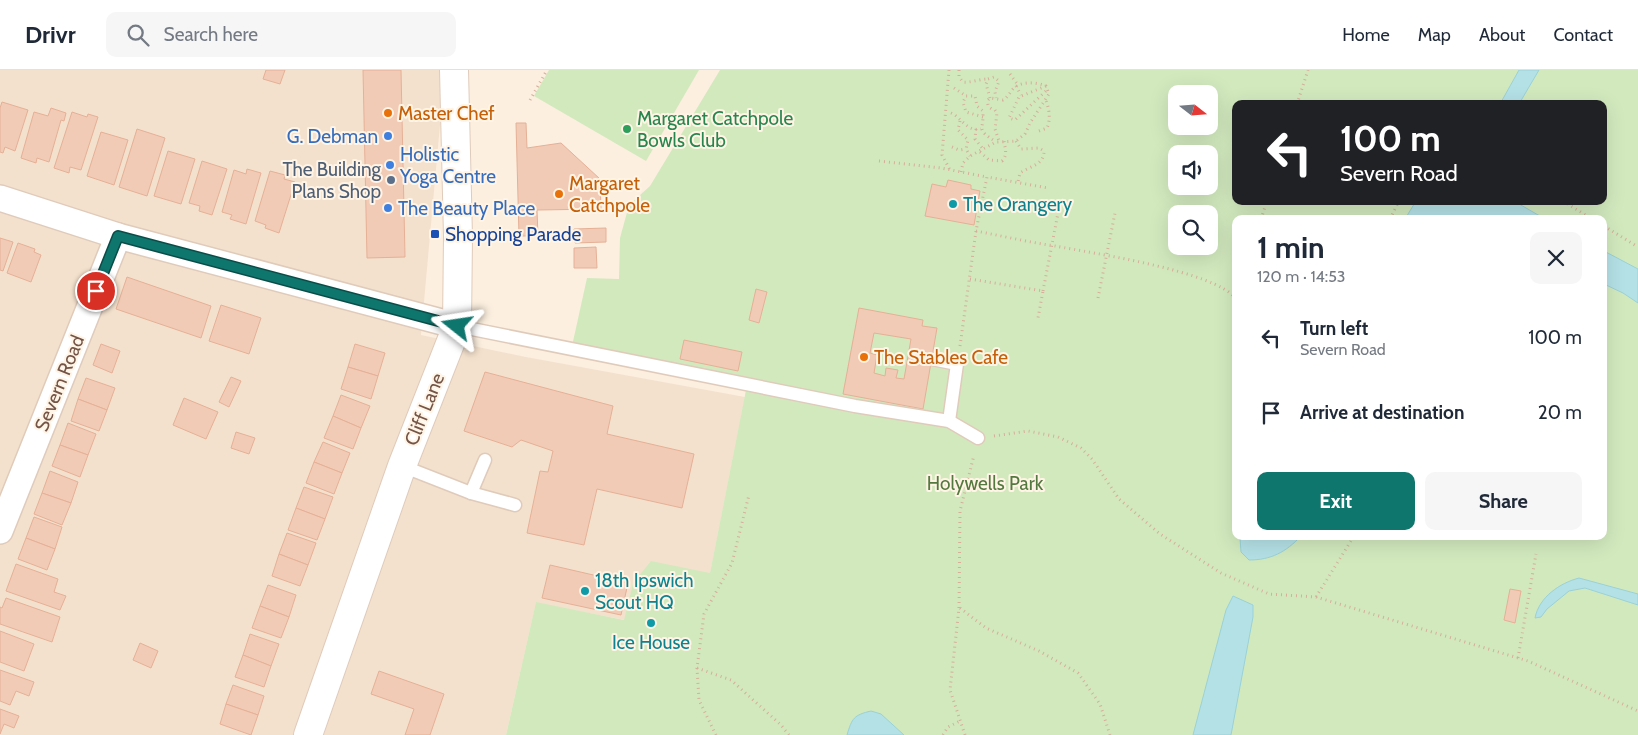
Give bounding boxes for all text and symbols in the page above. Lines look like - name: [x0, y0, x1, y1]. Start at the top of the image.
- search box: [106, 12, 456, 57]
- text: Drivr: [25, 20, 76, 49]
- icon: search: [124, 21, 152, 49]
- text: Search here: [164, 23, 258, 46]
- text: Home: [1342, 24, 1390, 46]
- text: Map: [1418, 24, 1451, 46]
- text: About: [1479, 24, 1525, 46]
- text: Contact: [1553, 24, 1613, 46]
- north arrow: [1168, 85, 1218, 135]
- map controls: [1168, 85, 1218, 255]
- place label: Master Chef: [398, 102, 495, 125]
- marker: Master Chef: [382, 107, 394, 119]
- place label: Margaret Catchpole Bowls Club: [637, 107, 793, 152]
- text: 100 m: [1340, 117, 1441, 160]
- icon: left: [1257, 120, 1322, 185]
- marker: Margaret Catchpole Bowls Club: [621, 123, 633, 135]
- place label: G. Debman: [287, 125, 378, 148]
- marker: G. Debman: [382, 130, 394, 142]
- place label: Holistic Yoga Centre: [399, 143, 496, 188]
- button: sound: [1168, 145, 1218, 195]
- place label: The Building Plans Shop: [282, 158, 382, 203]
- marker: Holistic Yoga Centre: [384, 159, 396, 171]
- text: Severn Road: [1340, 160, 1458, 187]
- place label: Margaret Catchpole: [569, 172, 650, 217]
- marker: The Building Plans Shop: [385, 174, 397, 186]
- marker: Margaret Catchpole: [553, 188, 565, 200]
- place label: The Orangery: [963, 193, 1073, 216]
- place label: The Beauty Place: [398, 197, 536, 220]
- marker: The Orangery: [947, 198, 959, 210]
- marker: The Beauty Place: [382, 202, 394, 214]
- button: search: [1168, 205, 1218, 255]
- place label: Shopping Parade: [445, 223, 582, 246]
- marker: Shopping Parade: [429, 228, 441, 240]
- text: 1 min: [1257, 229, 1325, 266]
- button: close: [1530, 232, 1582, 284]
- text: 120 m · 14:53: [1257, 267, 1346, 286]
- pin: [75, 270, 117, 312]
- icon: arrive: [82, 277, 110, 305]
- position arrow: [430, 299, 482, 351]
- text: Turn left: [1300, 317, 1368, 340]
- icon: left: [1257, 324, 1285, 352]
- text: 100 m: [1528, 326, 1582, 349]
- street label: Severn Road: [30, 332, 89, 435]
- text: Severn Road: [1300, 340, 1386, 359]
- place label: The Stables Cafe: [874, 346, 1008, 369]
- marker: The Stables Cafe: [858, 351, 870, 363]
- street label: Cliff Lane: [400, 369, 449, 449]
- icon: arrive: [1257, 399, 1285, 427]
- text: Arrive at destination: [1300, 401, 1464, 424]
- text: 20 m: [1538, 401, 1582, 424]
- park label: Holywells Park: [927, 472, 1044, 495]
- button: Exit: [1257, 472, 1415, 530]
- button: Share: [1425, 472, 1582, 530]
- place label: 18th Ipswich Scout HQ: [595, 569, 694, 614]
- marker: 18th Ipswich Scout HQ: [579, 585, 591, 597]
- marker: Ice House: [645, 617, 657, 629]
- place label: Ice House: [612, 631, 690, 654]

